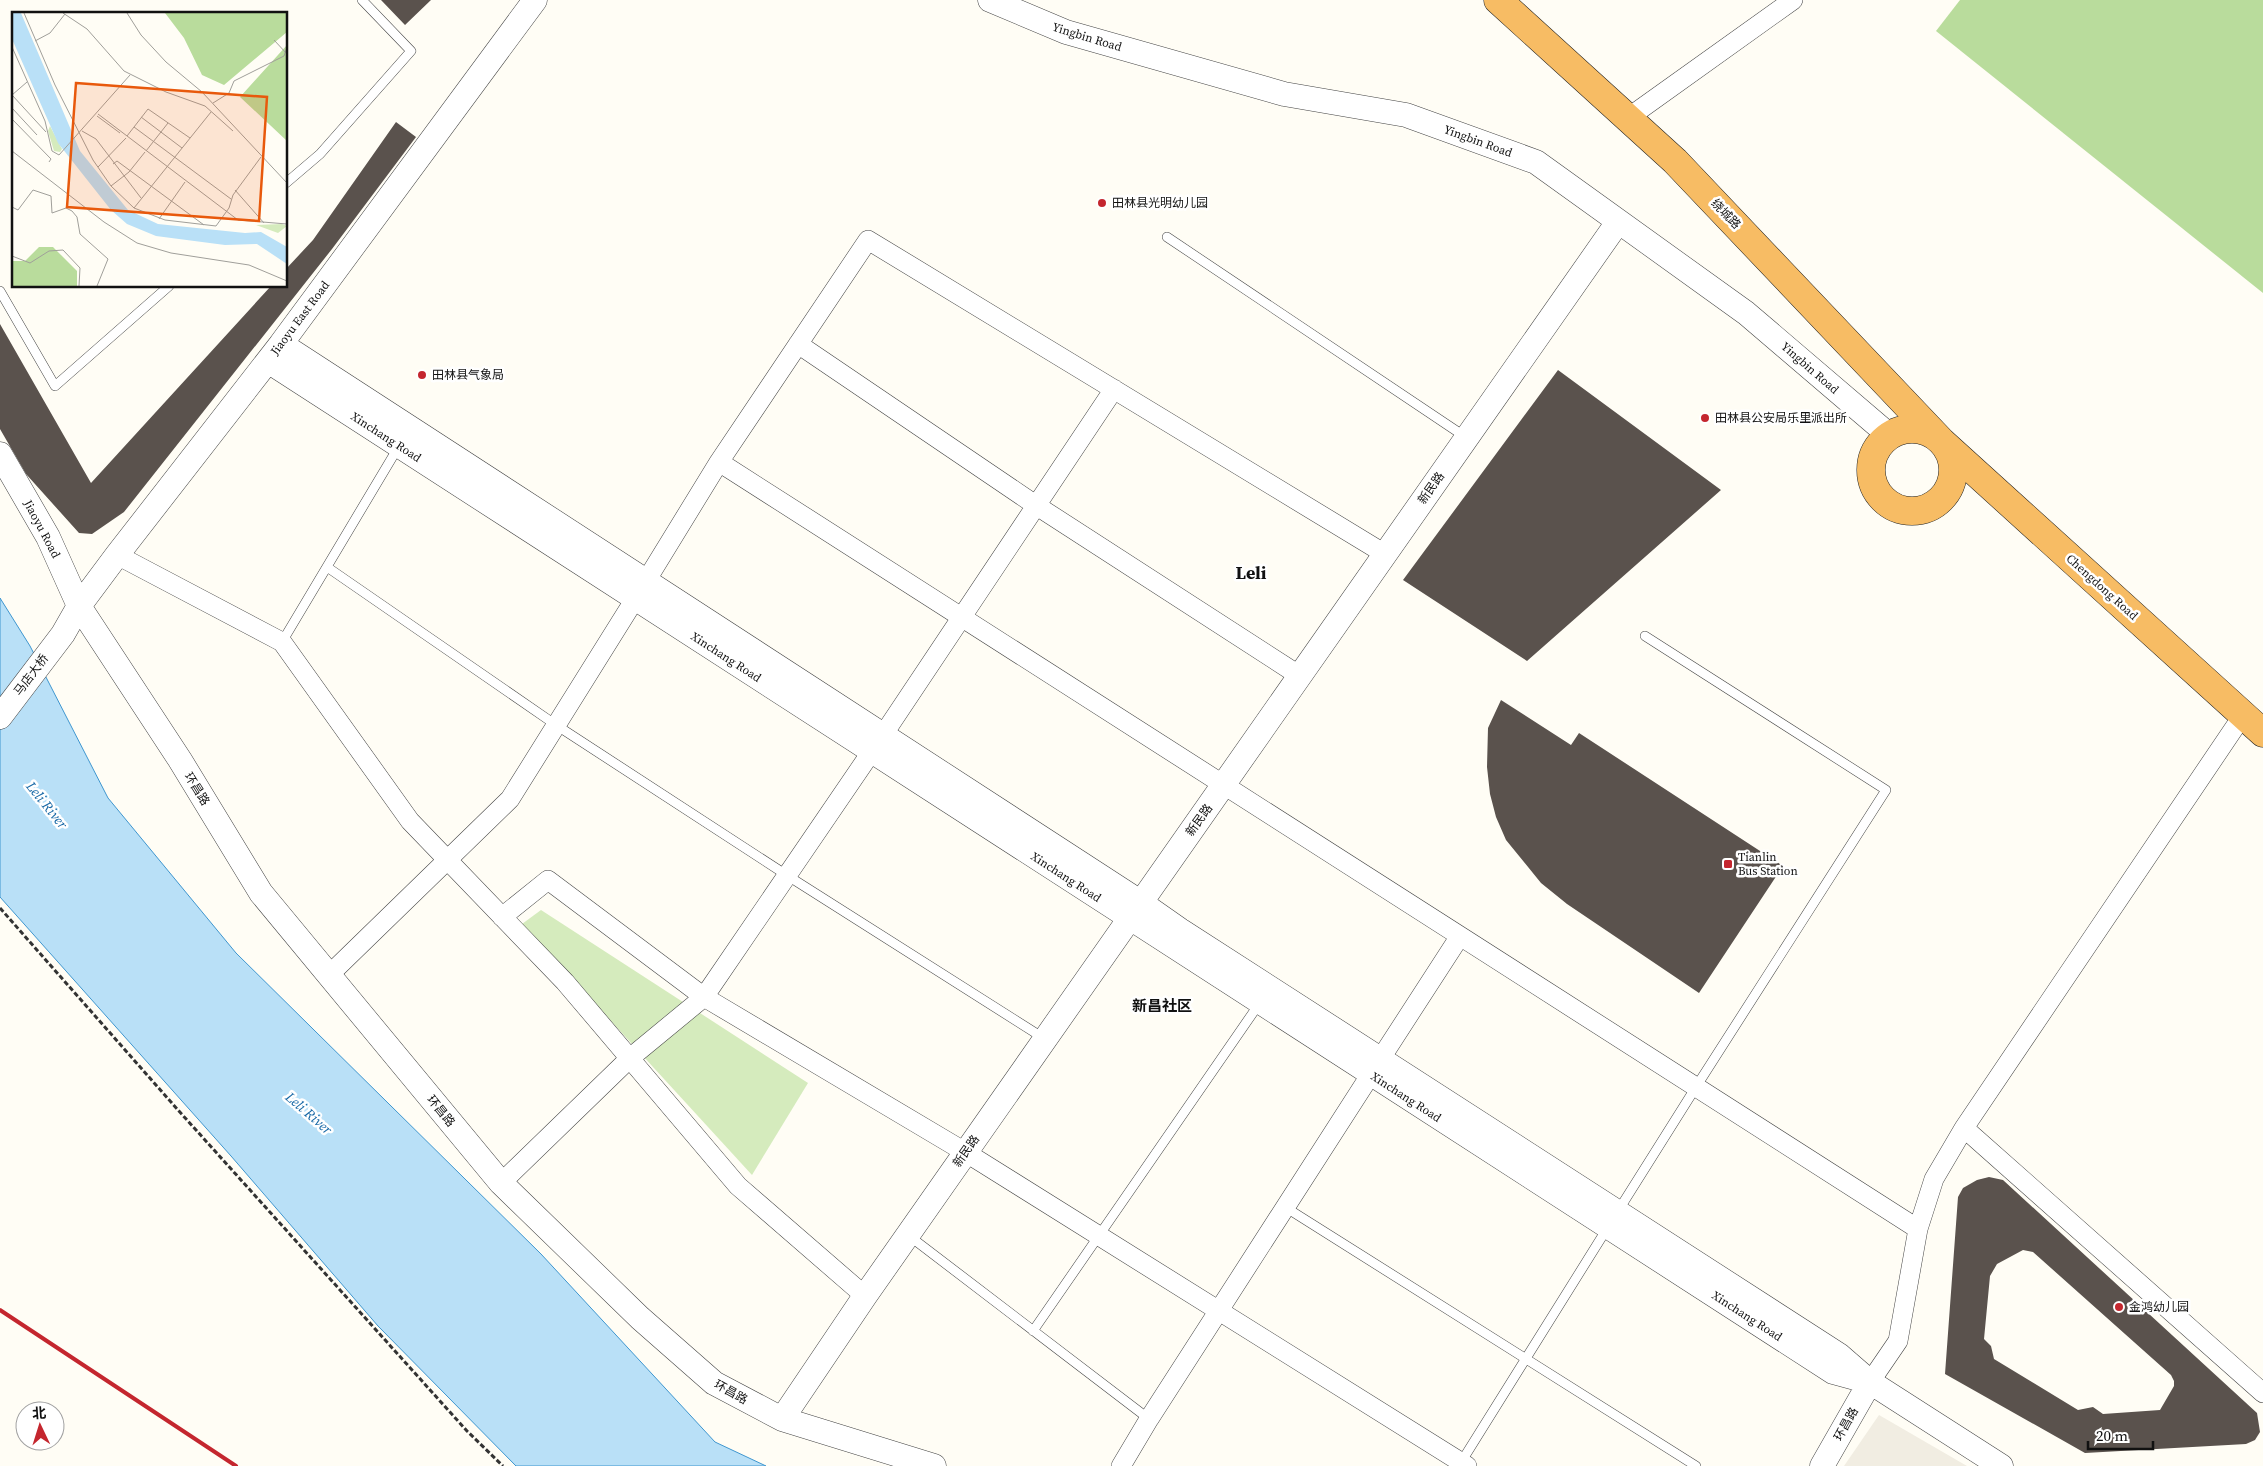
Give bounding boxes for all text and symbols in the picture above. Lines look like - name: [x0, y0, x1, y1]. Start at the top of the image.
- inset map: [12, 12, 288, 288]
- street label: Yingbin Road: [1050, 19, 1124, 55]
- street label: Yingbin Road: [1442, 121, 1515, 161]
- place label: 田林县光明幼儿园: [1112, 195, 1208, 211]
- street label: 绕城路: [1708, 195, 1744, 233]
- marker: 田林县光明幼儿园: [1096, 197, 1108, 209]
- street label: Jiaoyu East Road: [266, 278, 333, 359]
- street label: Yingbin Road: [1778, 338, 1842, 398]
- place label: 田林县气象局: [432, 367, 504, 383]
- marker: 田林县气象局: [416, 369, 428, 381]
- street label: Xinchang Road: [348, 408, 425, 466]
- place label: 田林县公安局乐里派出所: [1715, 410, 1847, 426]
- marker: 田林县公安局乐里派出所: [1699, 412, 1711, 424]
- street label: 新民路: [1414, 469, 1448, 507]
- street label: Jiaoyu Road: [20, 496, 64, 561]
- street label: Chengdong Road: [2063, 551, 2141, 624]
- district label: Leli: [1235, 560, 1267, 585]
- street label: Xinchang Road: [688, 628, 765, 686]
- street label: 马店大桥: [10, 651, 52, 699]
- street label: 环昌路: [181, 769, 213, 809]
- water label: Leli River: [21, 776, 73, 833]
- street label: 新民路: [1182, 801, 1216, 839]
- street label: Xinchang Road: [1028, 848, 1105, 906]
- place label: Tianlin Bus Station: [1738, 849, 1798, 879]
- marker: Tianlin Bus Station: [1722, 858, 1734, 870]
- district label: 新昌社区: [1132, 995, 1192, 1016]
- street label: Xinchang Road: [1368, 1068, 1445, 1126]
- water label: Leli River: [281, 1086, 337, 1139]
- street label: 环昌路: [423, 1092, 459, 1130]
- street label: 新民路: [949, 1132, 983, 1170]
- street label: Xinchang Road: [1709, 1287, 1786, 1345]
- place label: 金鸿幼儿园: [2129, 1299, 2189, 1315]
- marker: 金鸿幼儿园: [2113, 1301, 2125, 1313]
- street label: 环昌路: [711, 1376, 751, 1408]
- north arrow: [15, 1401, 65, 1451]
- text: 北: [31, 1403, 47, 1423]
- street label: 环昌路: [1830, 1404, 1862, 1444]
- scale bar: [2088, 1418, 2153, 1450]
- text: 20 m: [2096, 1425, 2128, 1446]

